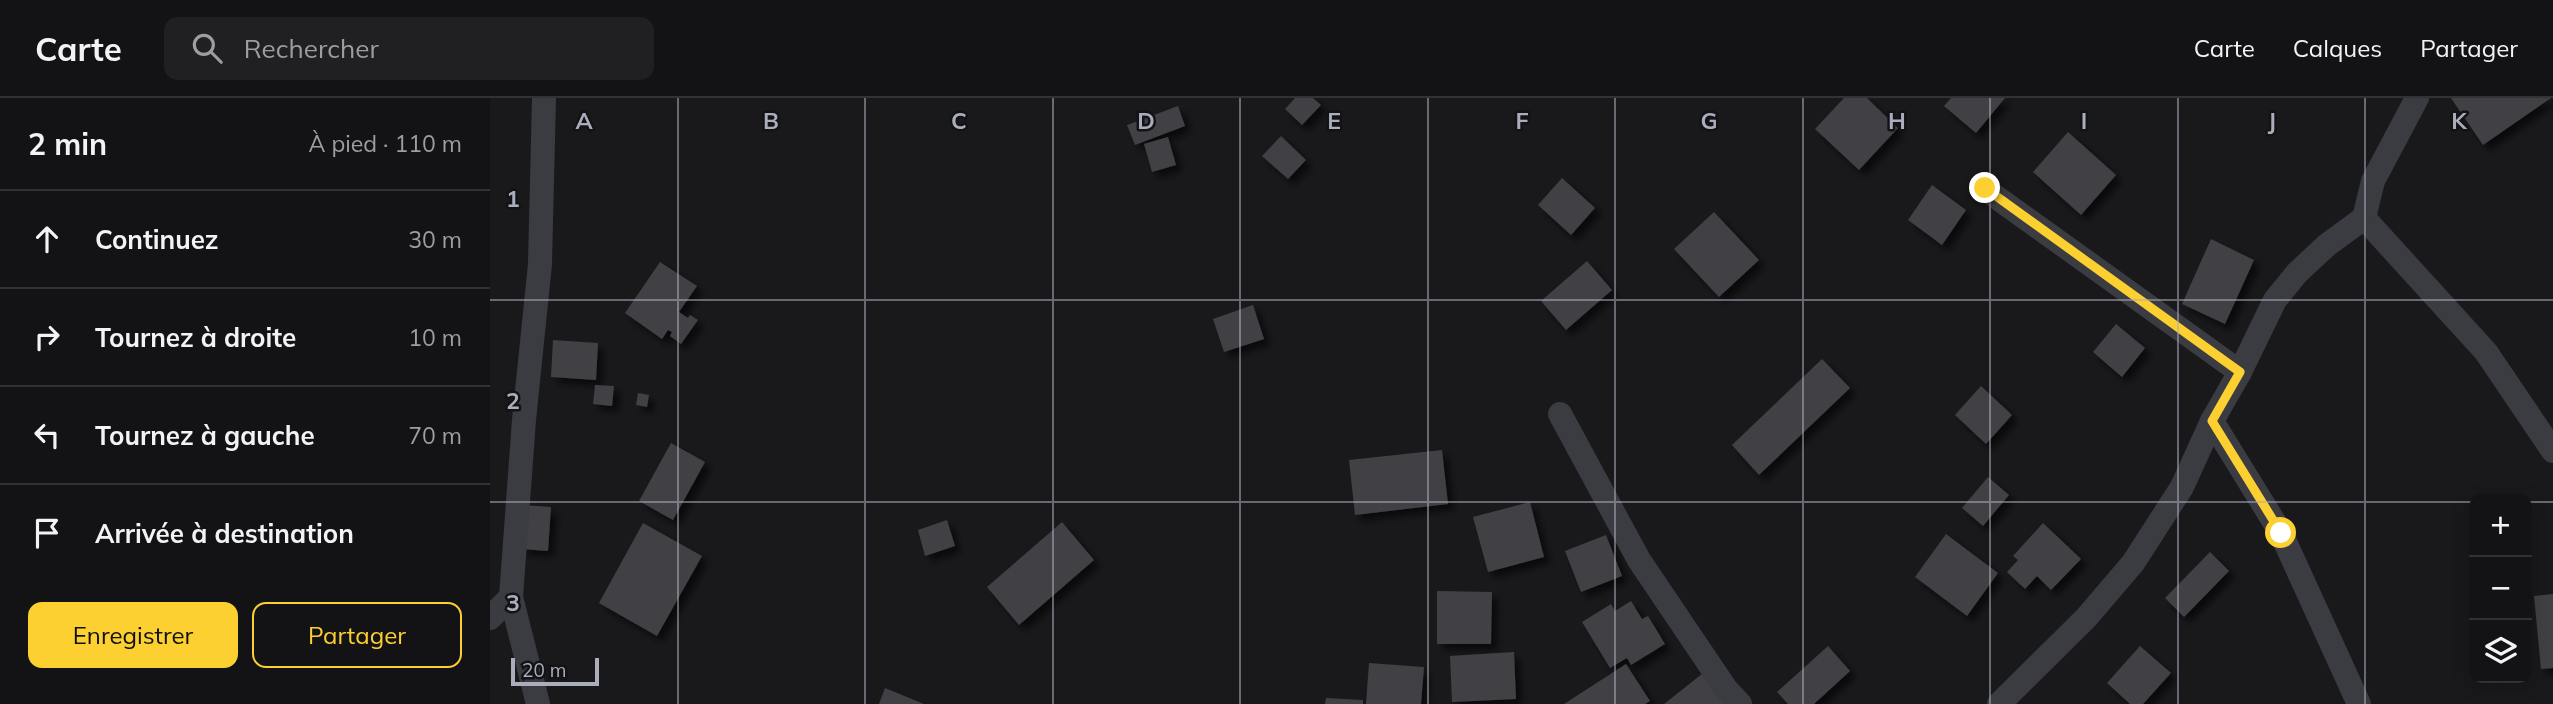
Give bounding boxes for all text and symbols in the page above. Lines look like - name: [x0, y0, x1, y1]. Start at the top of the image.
- search box: [164, 17, 654, 80]
- text: Carte: [35, 28, 122, 69]
- icon: search: [188, 29, 226, 67]
- text: Rechercher: [244, 32, 379, 65]
- text: Carte: [2194, 33, 2255, 63]
- text: Calques: [2293, 33, 2382, 63]
- text: Partager: [2420, 33, 2518, 63]
- text: A: [575, 106, 593, 135]
- text: B: [763, 106, 779, 135]
- text: C: [951, 106, 967, 135]
- text: D: [1137, 106, 1155, 135]
- text: E: [1327, 106, 1341, 135]
- text: F: [1515, 106, 1529, 135]
- text: G: [1700, 106, 1718, 135]
- text: H: [1888, 106, 1906, 135]
- text: I: [2081, 106, 2087, 135]
- text: J: [2268, 106, 2276, 135]
- text: K: [2451, 106, 2468, 135]
- text: 2 min: [28, 125, 107, 163]
- text: À pied · 110 m: [309, 129, 462, 158]
- route end: [1969, 172, 2000, 203]
- text: 1: [506, 184, 520, 213]
- icon: ahead: [28, 220, 66, 258]
- text: Continuez: [95, 223, 219, 256]
- text: 30 m: [408, 225, 462, 254]
- icon: right: [28, 318, 66, 356]
- text: Tournez à droite: [95, 321, 296, 354]
- text: 10 m: [408, 323, 462, 352]
- text: 2: [506, 386, 520, 415]
- icon: left: [28, 416, 66, 454]
- text: Tournez à gauche: [95, 419, 315, 452]
- text: 70 m: [408, 421, 462, 450]
- map controls: [2469, 494, 2532, 683]
- button: +: [2469, 494, 2532, 557]
- icon: arrive: [28, 514, 66, 552]
- text: Arrivée à destination: [95, 517, 354, 550]
- route start: [2265, 517, 2296, 548]
- button: −: [2469, 557, 2532, 620]
- text: 3: [506, 588, 520, 617]
- button: Enregistrer: [28, 602, 238, 668]
- button: Partager: [252, 602, 462, 668]
- button: layers: [2469, 620, 2532, 683]
- scale bar: [511, 655, 598, 687]
- text: 20 m: [522, 658, 566, 682]

